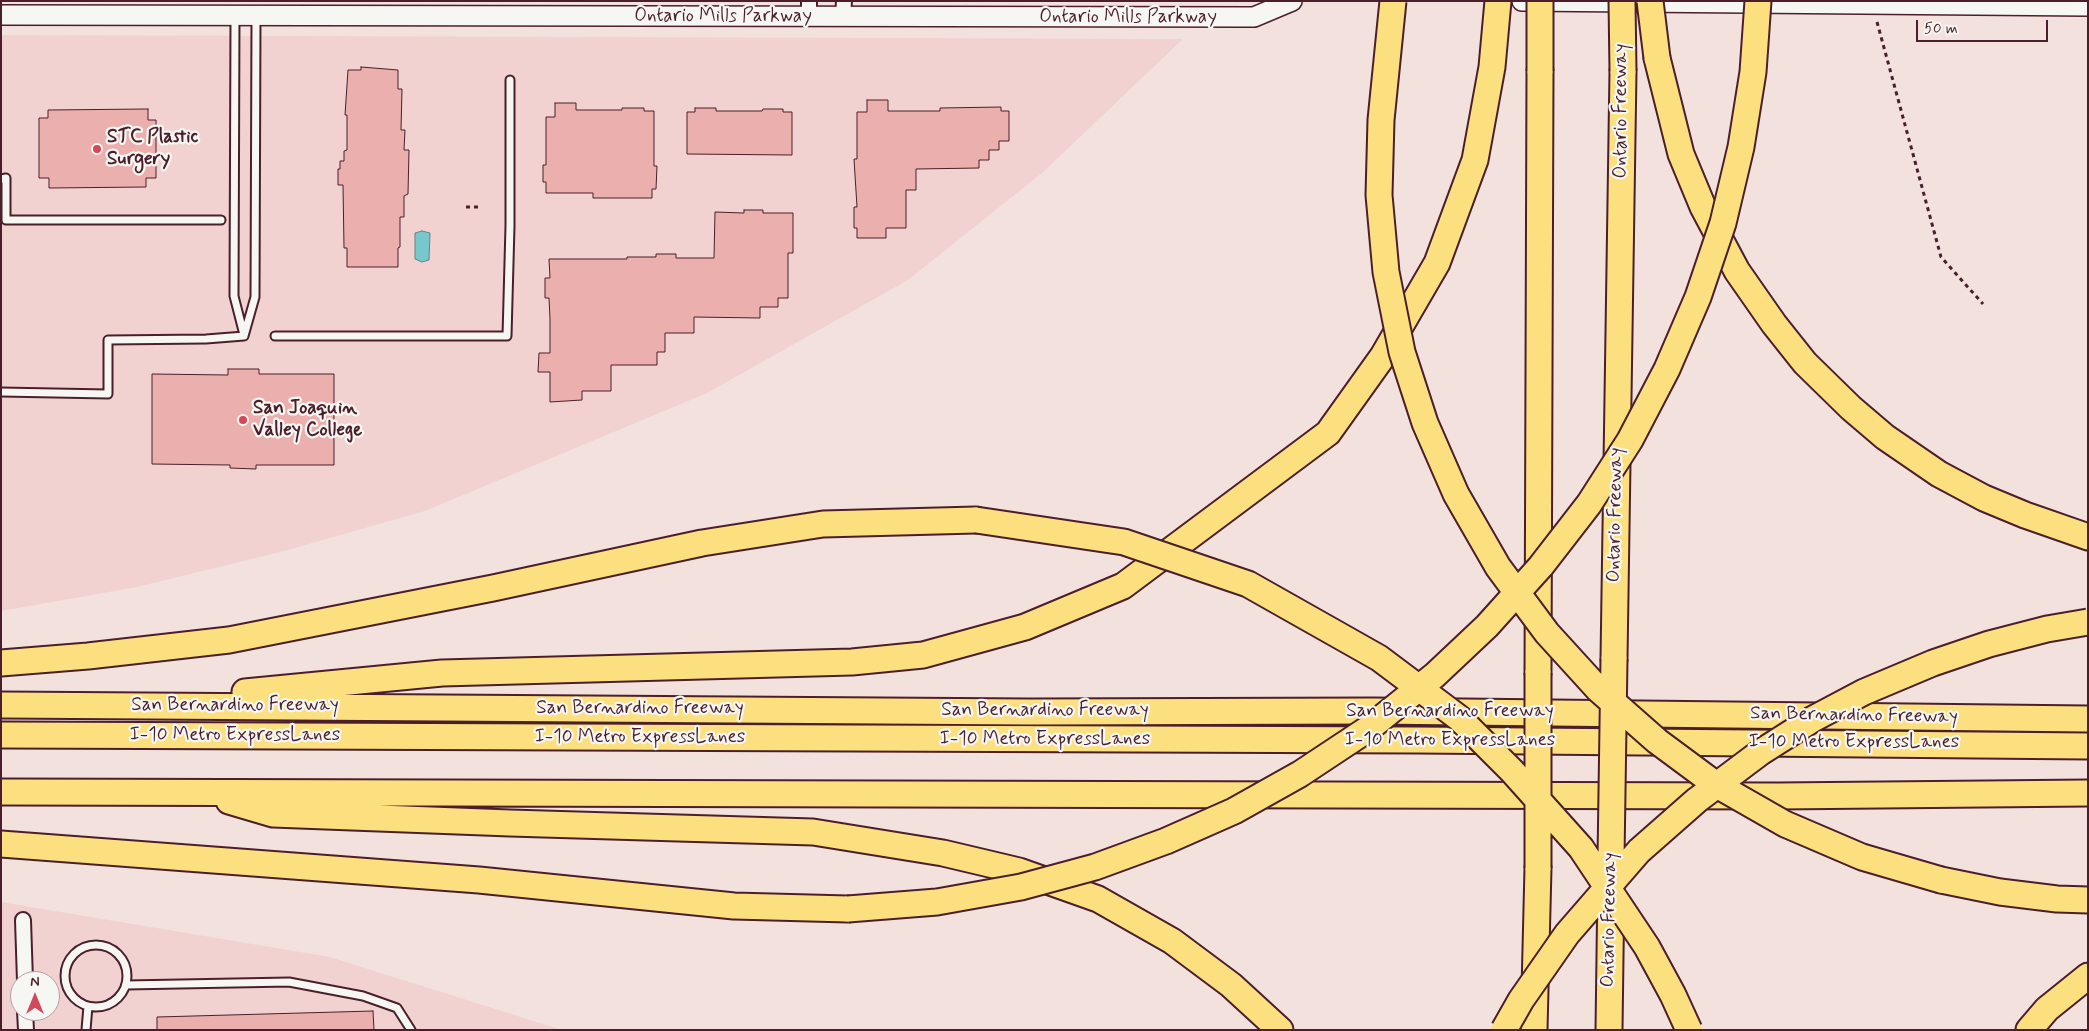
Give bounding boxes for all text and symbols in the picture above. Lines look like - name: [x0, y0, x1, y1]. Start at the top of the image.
- street label: Ontario Mills Parkway: [634, 6, 812, 28]
- street label: Ontario Mills Parkway: [1039, 7, 1217, 29]
- scale bar: [1919, 10, 2052, 42]
- text: 50 m: [1924, 19, 1958, 39]
- street label: Ontario Freeway: [1611, 44, 1633, 178]
- place label: STC Plastic Surgery: [107, 127, 198, 171]
- marker: STC Plastic Surgery: [91, 143, 103, 155]
- place label: San Joaquin Valley College: [253, 398, 362, 442]
- marker: San Joaquin Valley College: [237, 414, 249, 426]
- street label: Ontario Freeway: [1603, 447, 1629, 583]
- street label: San Bernardino Freeway: [131, 695, 339, 717]
- street label: San Bernardino Freeway: [536, 698, 744, 720]
- street label: San Bernardino Freeway: [941, 700, 1149, 722]
- street label: San Bernardino Freeway: [1346, 701, 1554, 723]
- street label: San Bernardino Freeway: [1750, 703, 1958, 729]
- street label: I-10 Metro ExpressLanes: [130, 725, 340, 747]
- street label: I-10 Metro ExpressLanes: [535, 727, 745, 749]
- street label: I-10 Metro ExpressLanes: [940, 729, 1150, 751]
- street label: I-10 Metro ExpressLanes: [1345, 730, 1555, 752]
- street label: I-10 Metro ExpressLanes: [1749, 732, 1959, 754]
- street label: Ontario Freeway: [1597, 852, 1623, 988]
- north arrow: [10, 971, 60, 1021]
- text: N: [30, 973, 40, 991]

